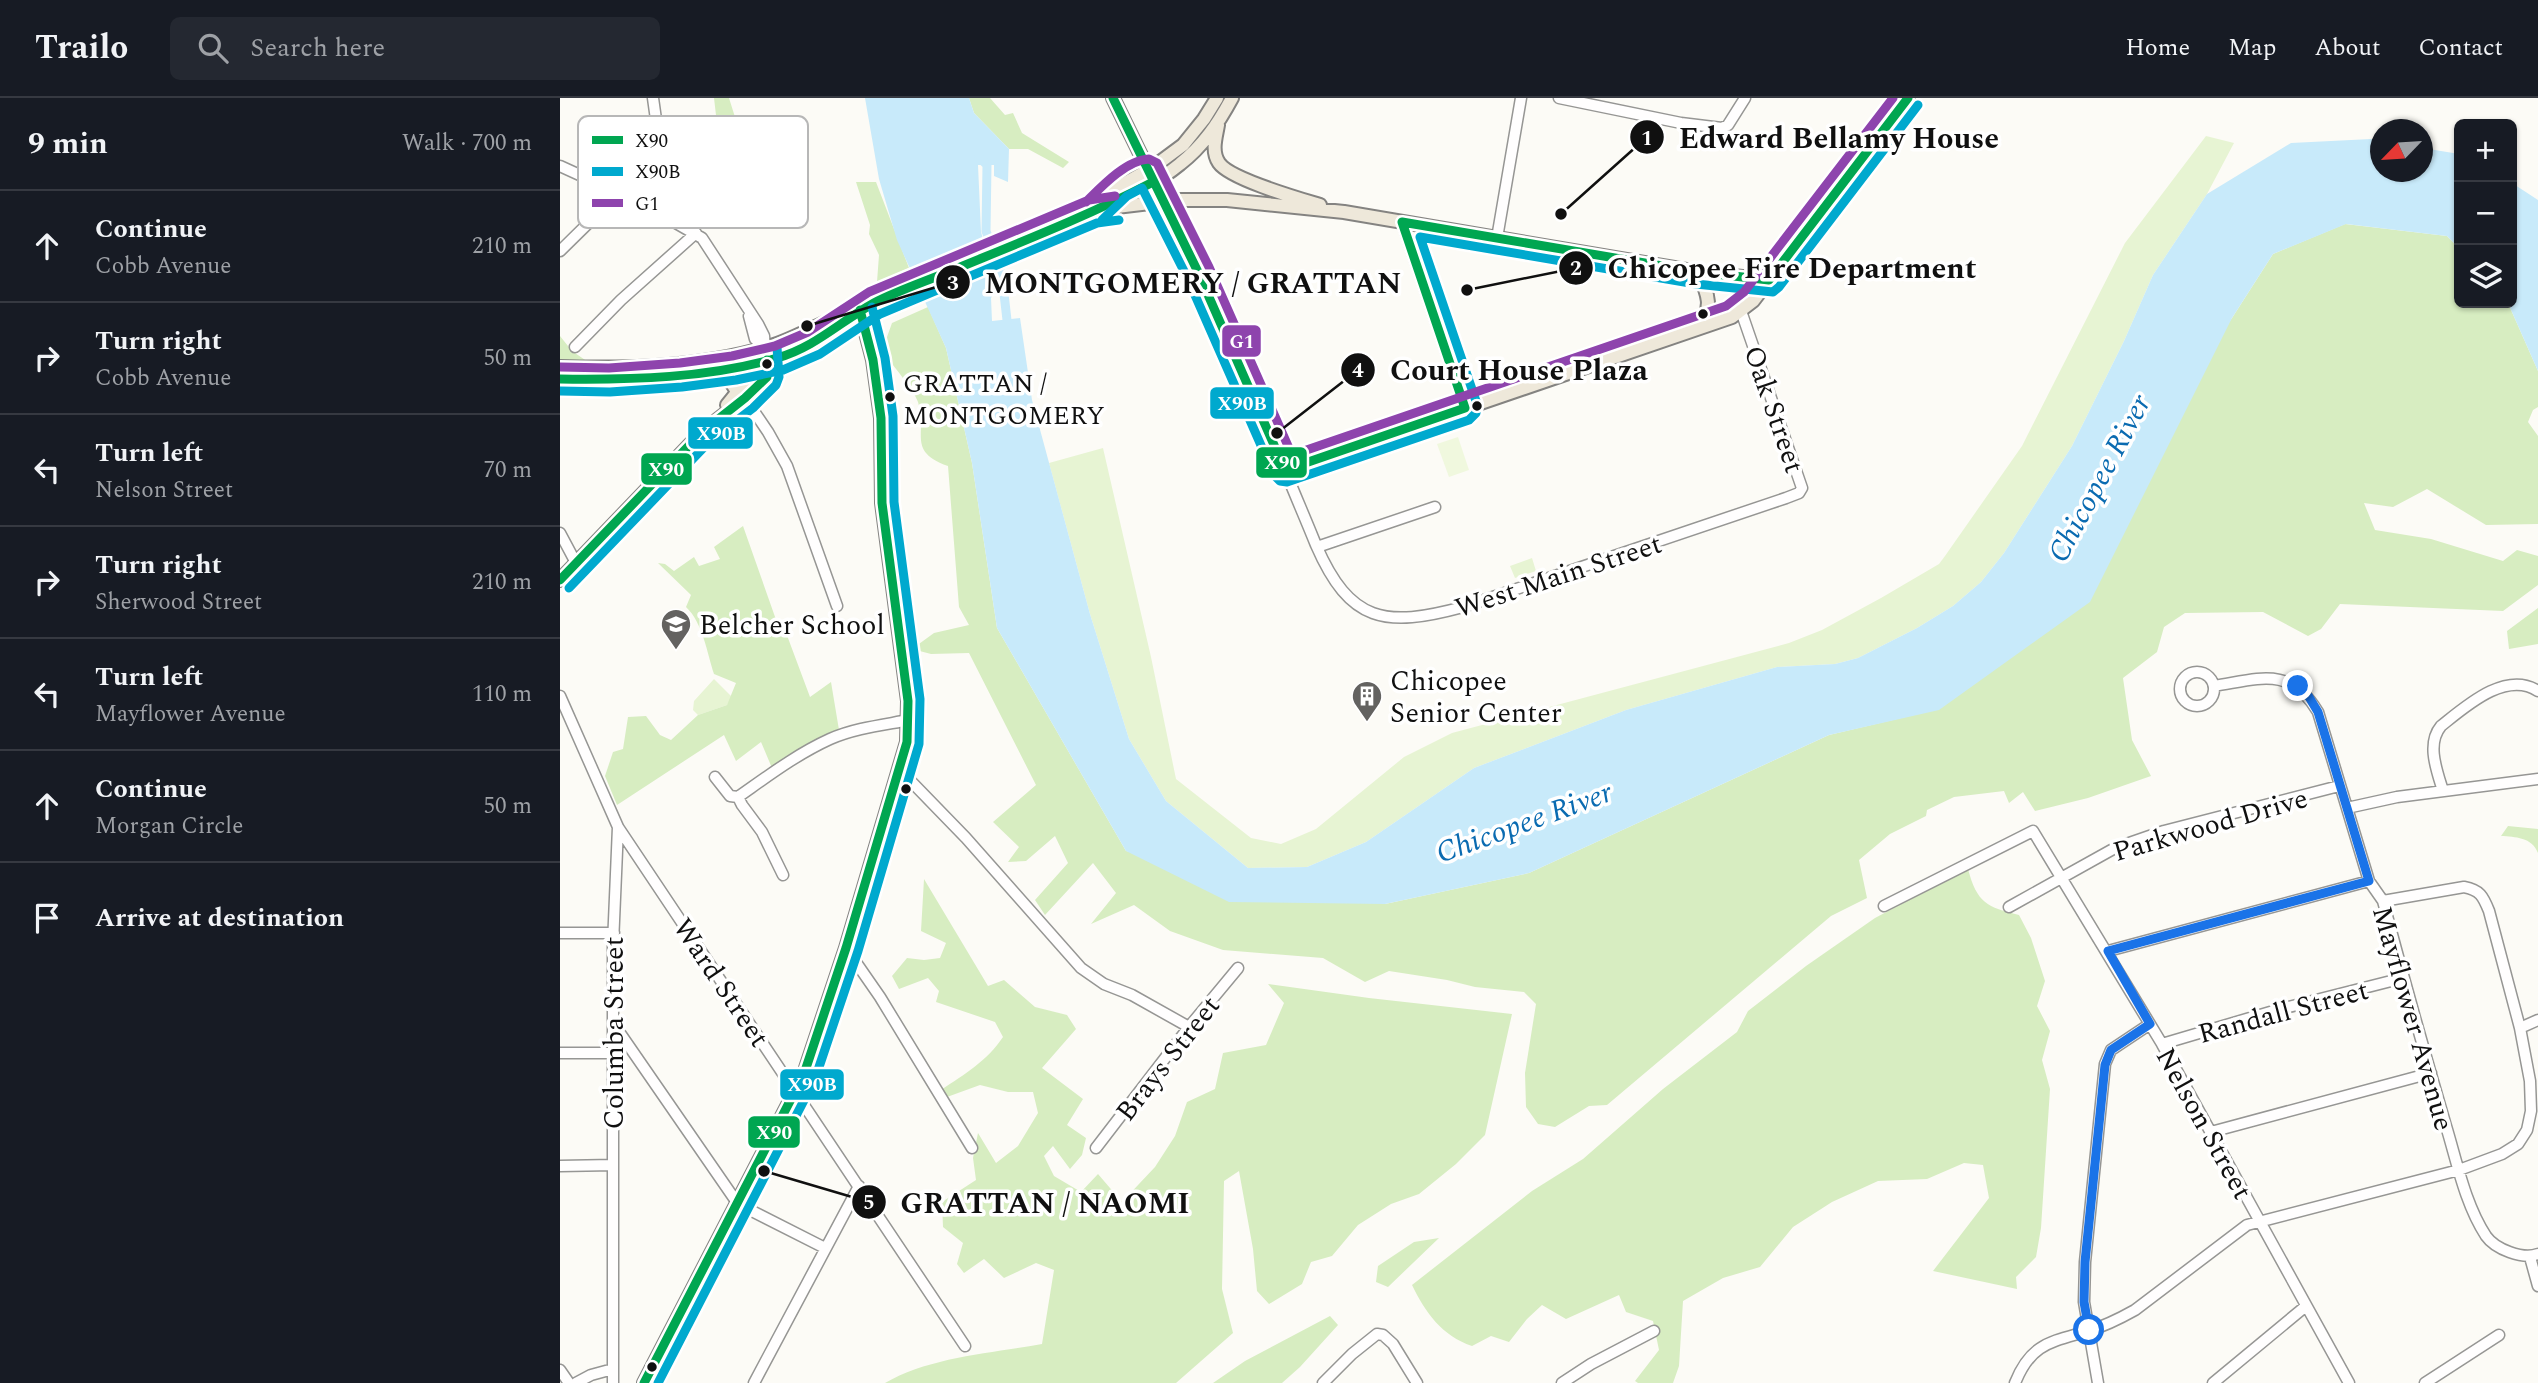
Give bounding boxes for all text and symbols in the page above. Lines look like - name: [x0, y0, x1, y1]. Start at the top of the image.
- search box: [170, 17, 660, 80]
- text: Trailo: [35, 23, 128, 73]
- text: Search here: [250, 28, 385, 68]
- icon: search: [194, 29, 232, 67]
- text: Home: [2125, 30, 2190, 66]
- text: Map: [2228, 30, 2276, 66]
- text: About: [2314, 30, 2380, 66]
- text: Contact: [2418, 30, 2503, 66]
- callout: Edward Bellamy House: [1630, 112, 2013, 163]
- legend: [578, 116, 808, 228]
- text: Edward Bellamy House: [1679, 116, 1999, 162]
- north arrow: [2370, 119, 2433, 182]
- map controls: [2454, 119, 2517, 308]
- button: +: [2454, 119, 2517, 182]
- text: 9 min: [28, 121, 108, 167]
- text: 1: [1641, 123, 1653, 155]
- text: Walk · 700 m: [402, 126, 532, 161]
- text: X90: [635, 127, 668, 156]
- text: X90B: [635, 158, 681, 187]
- button: −: [2454, 182, 2517, 245]
- text: G1: [635, 190, 659, 219]
- text: Continue: [95, 209, 207, 249]
- icon: ahead: [28, 227, 66, 265]
- text: 210 m: [472, 229, 532, 264]
- callout: Chicopee Fire Department: [1558, 242, 1990, 293]
- button: layers: [2454, 245, 2517, 308]
- text: Chicopee Fire Department: [1608, 246, 1976, 292]
- text: Cobb Avenue: [95, 249, 231, 284]
- text: 2: [1570, 253, 1582, 285]
- callout: MONTGOMERY / GRATTAN: [935, 257, 1415, 308]
- text: MONTGOMERY / GRATTAN: [985, 261, 1401, 307]
- text: 3: [947, 268, 959, 300]
- unlabelled marker: [1696, 307, 1710, 321]
- text: Turn right: [95, 321, 222, 361]
- line badge: G1: [1221, 324, 1262, 358]
- text: G1: [1229, 328, 1255, 357]
- icon: right: [28, 339, 66, 377]
- street label: Oak Street: [1732, 340, 1815, 479]
- text: 50 m: [483, 341, 532, 376]
- callout: Court House Plaza: [1341, 344, 1662, 395]
- text: Court House Plaza: [1390, 348, 1649, 394]
- text: 4: [1352, 355, 1364, 387]
- unlabelled marker: [760, 357, 774, 371]
- text: Cobb Avenue: [95, 361, 231, 396]
- place label: GRATTAN / MONTGOMERY: [903, 364, 1105, 436]
- line badge: X90B: [1209, 386, 1275, 420]
- water label: Chicopee River: [2036, 386, 2164, 571]
- marker: GRATTAN / MONTGOMERY: [883, 390, 897, 404]
- text: X90B: [1217, 390, 1267, 419]
- unlabelled marker: [1470, 399, 1484, 413]
- line badge: X90B: [687, 416, 754, 450]
- text: X90B: [696, 420, 746, 449]
- text: Turn left: [95, 433, 203, 473]
- line badge: X90: [1255, 446, 1308, 479]
- text: X90: [1264, 449, 1300, 478]
- icon: left: [28, 451, 66, 489]
- line badge: X90: [640, 452, 693, 486]
- text: 70 m: [483, 453, 532, 488]
- text: X90: [648, 456, 684, 485]
- text: Nelson Street: [95, 473, 233, 508]
- street label: West Main Street: [1449, 523, 1668, 630]
- text: Turn right: [95, 545, 222, 585]
- icon: right: [28, 563, 66, 601]
- text: 210 m: [472, 565, 532, 600]
- text: Sherwood Street: [95, 585, 262, 620]
- place label: Belcher School: [699, 604, 885, 647]
- school or university icon: Belcher School: [659, 607, 693, 651]
- text: Turn left: [95, 657, 203, 697]
- place label: Chicopee Senior Center: [1390, 660, 1562, 735]
- route end: [2282, 670, 2313, 701]
- icon: left: [28, 675, 66, 713]
- text: 110 m: [472, 677, 532, 712]
- building icon: Chicopee Senior Center: [1350, 679, 1384, 723]
- text: Mayflower Avenue: [95, 697, 286, 732]
- text: Continue: [95, 769, 207, 809]
- water label: Chicopee River: [1430, 770, 1620, 876]
- street label: Parkwood Drive: [2108, 777, 2313, 874]
- unlabelled marker: [899, 782, 913, 796]
- icon: ahead: [28, 787, 66, 825]
- text: 50 m: [483, 789, 532, 824]
- text: Morgan Circle: [95, 809, 243, 844]
- text: Arrive at destination: [95, 898, 344, 938]
- icon: arrive: [28, 899, 66, 937]
- street label: Mayflower Avenue: [2360, 901, 2465, 1136]
- street label: Ward Street: [662, 910, 780, 1056]
- street label: Columba Street: [593, 936, 636, 1130]
- street label: Randall Street: [2193, 969, 2374, 1056]
- street label: Brays Street: [1105, 987, 1231, 1131]
- street label: Nelson Street: [2144, 1040, 2263, 1208]
- line badge: X90B: [779, 1068, 845, 1101]
- text: X90B: [787, 1071, 837, 1100]
- line badge: X90: [747, 1115, 801, 1149]
- text: X90: [756, 1119, 792, 1148]
- callout: GRATTAN / NAOMI: [852, 1177, 1204, 1228]
- text: GRATTAN / NAOMI: [900, 1181, 1190, 1227]
- text: 5: [863, 1187, 875, 1219]
- route start: [2073, 1314, 2104, 1345]
- unlabelled marker: [645, 1360, 659, 1374]

